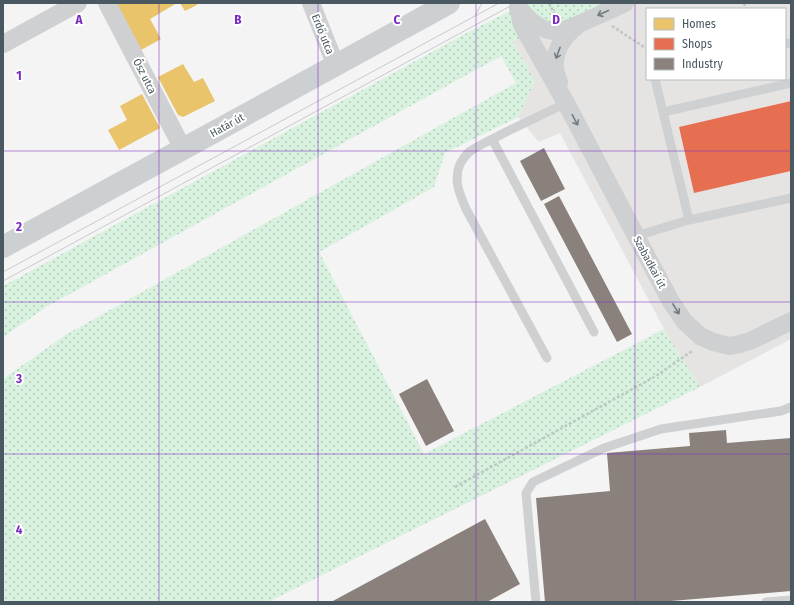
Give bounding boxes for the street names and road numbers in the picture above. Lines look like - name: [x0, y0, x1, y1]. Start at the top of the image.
- street label: Erdő utca: [309, 12, 336, 56]
- street label: Ősz utca: [130, 56, 160, 96]
- street label: Határ út: [208, 111, 247, 140]
- street label: Szabadkai út: [630, 234, 669, 291]

